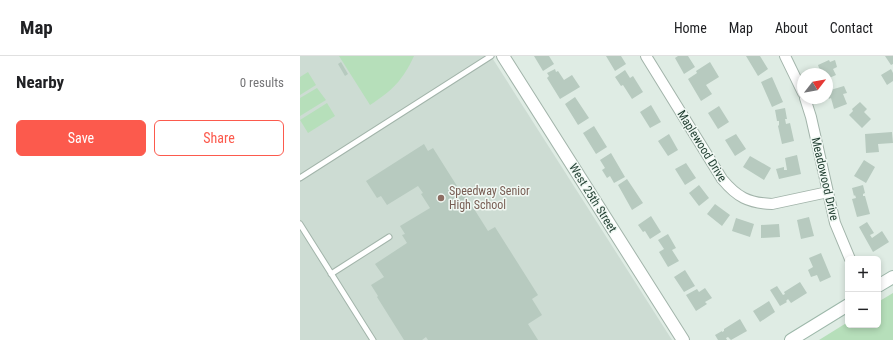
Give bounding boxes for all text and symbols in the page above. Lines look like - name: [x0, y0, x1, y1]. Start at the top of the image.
- text: Map: [20, 16, 53, 39]
- text: Home: [674, 20, 707, 36]
- text: Map: [729, 20, 753, 36]
- text: About: [775, 20, 808, 36]
- text: Contact: [830, 20, 873, 36]
- north arrow: [797, 68, 833, 104]
- text: Nearby: [16, 72, 64, 92]
- text: 0 results: [240, 75, 284, 90]
- street label: Maplewood Drive: [674, 108, 730, 185]
- button: Save: [16, 120, 146, 156]
- button: Share: [154, 120, 284, 156]
- street label: Meadowood Drive: [809, 136, 841, 222]
- street label: West 25th Street: [566, 161, 620, 235]
- place label: Speedway Senior High School: [449, 184, 530, 212]
- marker: Speedway Senior High School: [436, 193, 446, 203]
- map controls: [845, 256, 881, 328]
- button: +: [845, 256, 881, 292]
- button: −: [845, 292, 881, 328]

